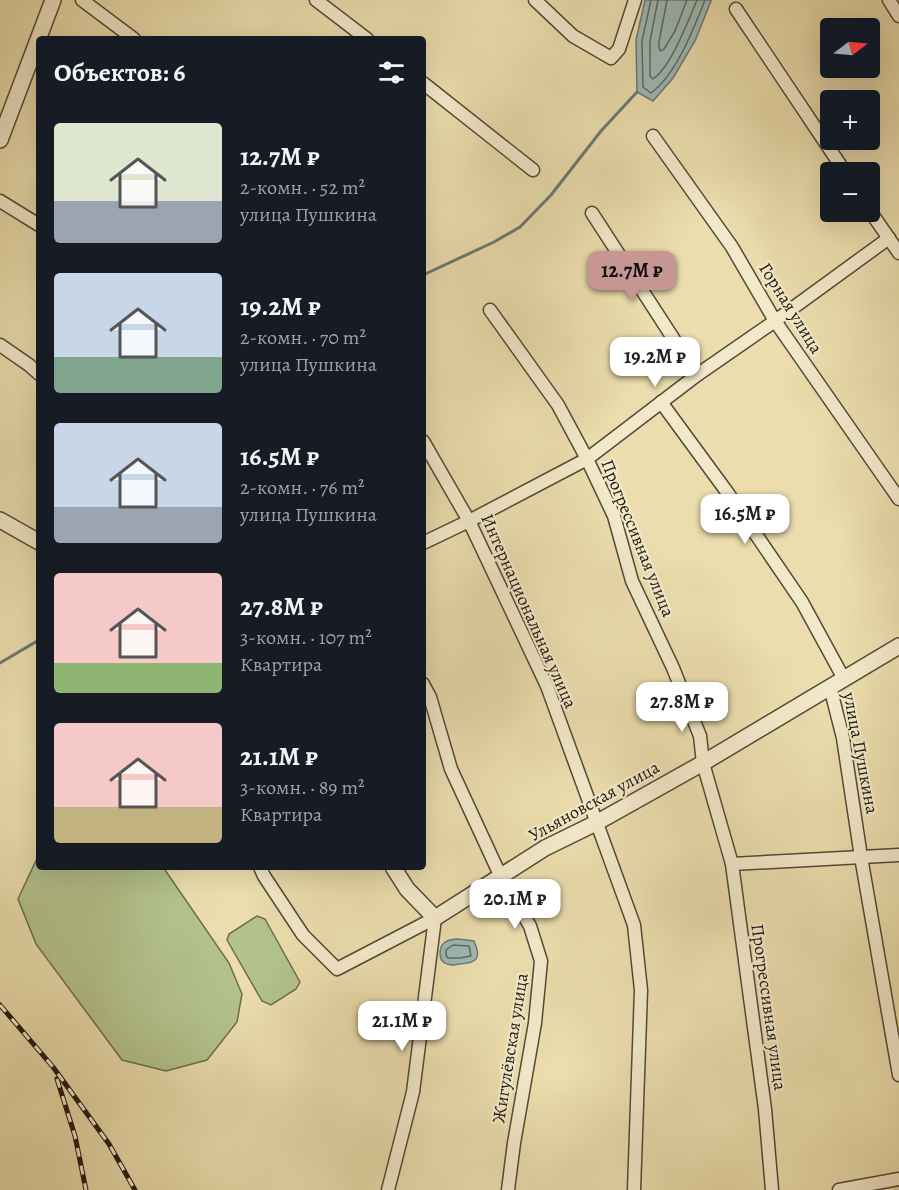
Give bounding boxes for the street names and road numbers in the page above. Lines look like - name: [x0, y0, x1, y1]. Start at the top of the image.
- street label: Горная улица: [753, 258, 829, 359]
- street label: Прогрессивная улица: [595, 456, 681, 621]
- street label: Интернациональная улица: [475, 510, 583, 713]
- street label: улица Пушкина: [837, 689, 885, 816]
- street label: Ульяновская улица: [524, 755, 664, 847]
- street label: Прогрессивная улица: [745, 922, 793, 1093]
- street label: Жигулёвская улица: [486, 971, 534, 1125]

